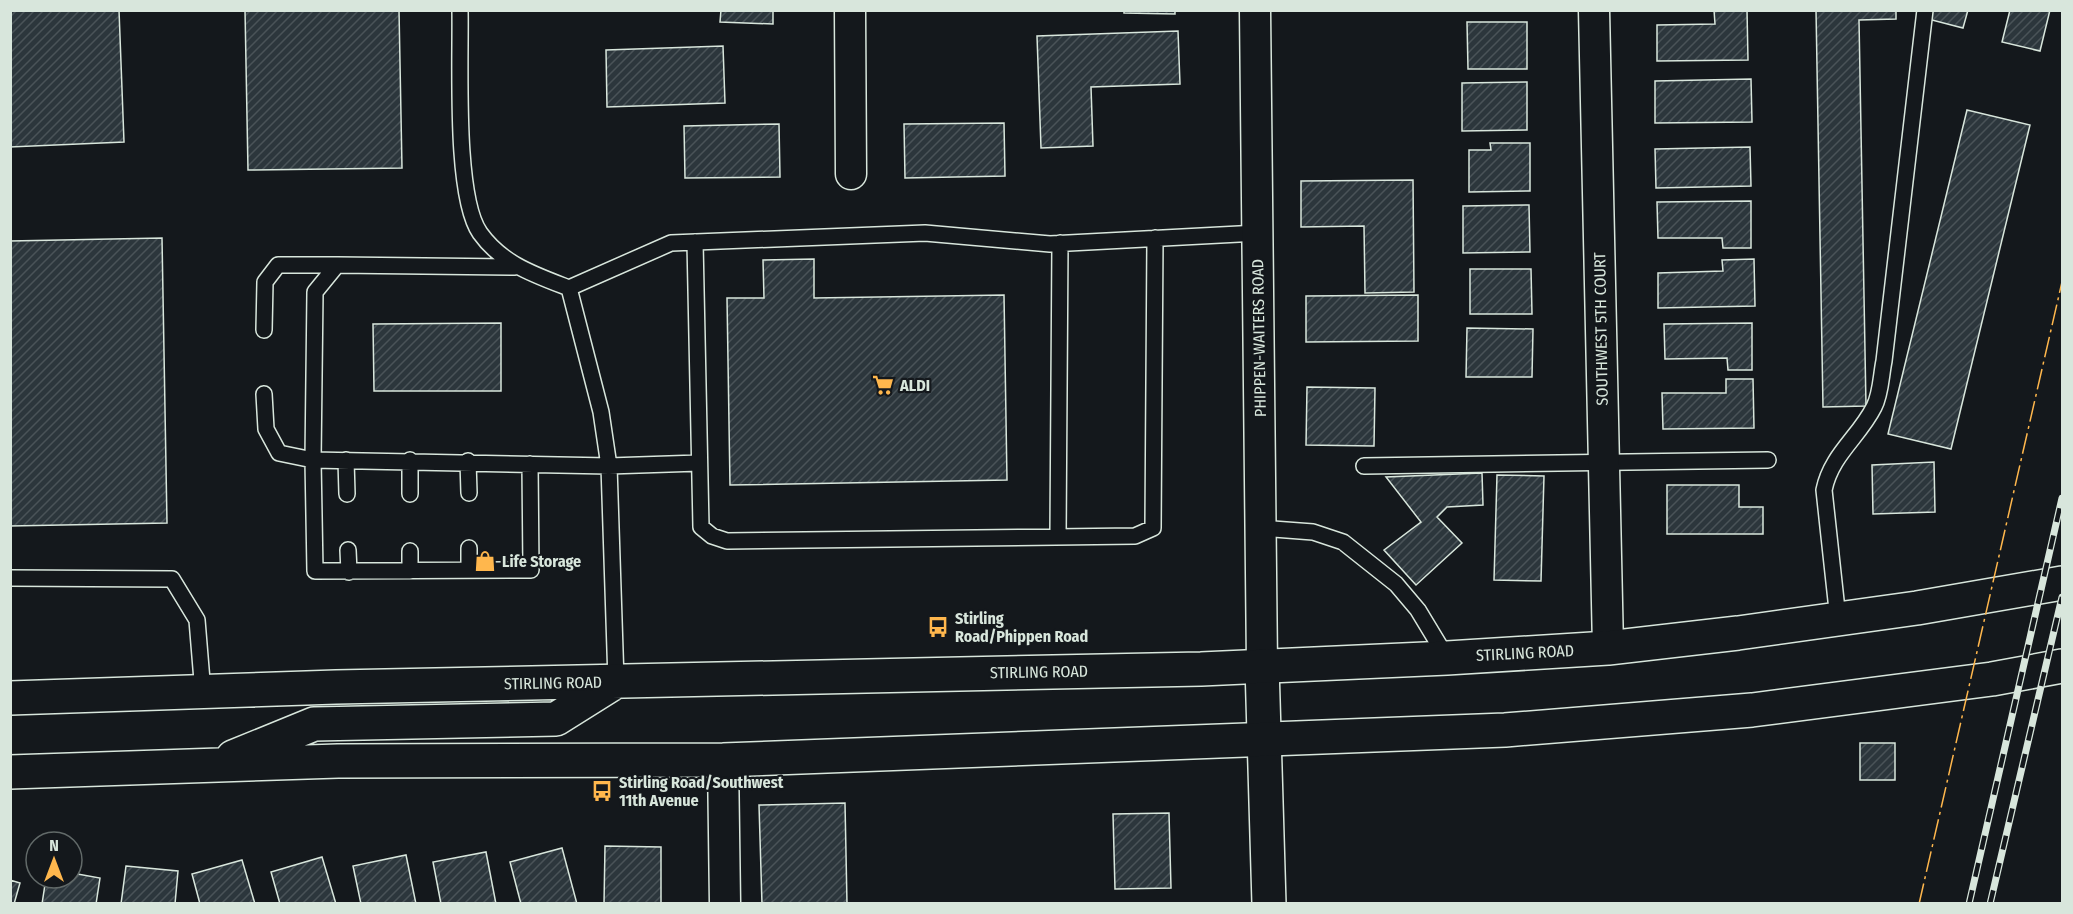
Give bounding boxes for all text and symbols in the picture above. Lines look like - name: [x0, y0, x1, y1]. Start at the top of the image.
- street label: SOUTHWEST 5TH COURT: [1590, 252, 1612, 406]
- street label: PHIPPEN-WAITERS ROAD: [1248, 259, 1270, 417]
- supermarket icon: ALDI: [871, 373, 895, 397]
- place label: ALDI: [899, 376, 930, 395]
- shop icon: Life Storage: [473, 549, 497, 573]
- place label: Life Storage: [502, 552, 581, 571]
- place label: Stirling Road/Phippen Road: [955, 609, 1088, 646]
- bus stop icon: Stirling Road/Phippen Road: [926, 615, 950, 639]
- street label: STIRLING ROAD: [1476, 641, 1574, 665]
- street label: STIRLING ROAD: [990, 662, 1088, 682]
- street label: STIRLING ROAD: [504, 673, 602, 693]
- place label: Stirling Road/Southwest 11th Avenue: [619, 773, 784, 810]
- bus stop icon: Stirling Road/Southwest 11th Avenue: [590, 779, 614, 803]
- north arrow: [24, 830, 84, 890]
- text: N: [49, 836, 59, 855]

